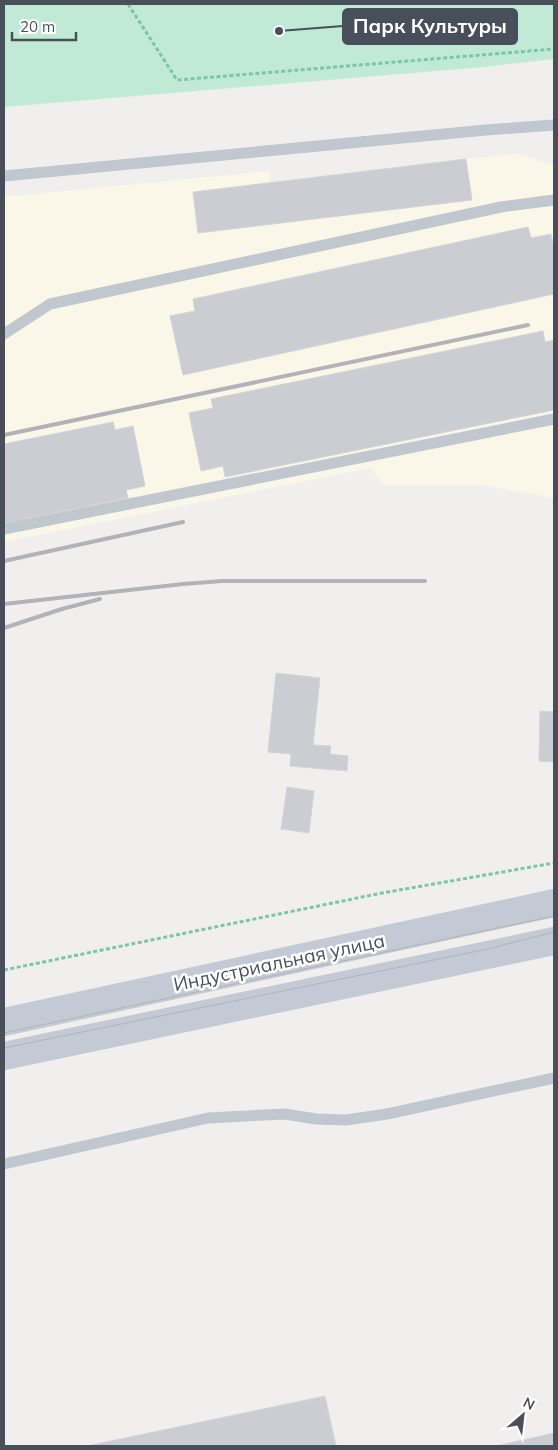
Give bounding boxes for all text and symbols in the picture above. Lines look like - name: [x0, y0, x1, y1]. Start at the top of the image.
- callout: Парк Культуры: [343, 9, 517, 44]
- scale bar: [12, 10, 76, 42]
- text: Парк Культуры: [353, 13, 507, 38]
- text: 20 m: [20, 17, 55, 36]
- street label: Индустриальная улица: [171, 928, 387, 996]
- north arrow: [498, 1390, 548, 1440]
- text: N: [520, 1393, 538, 1414]

